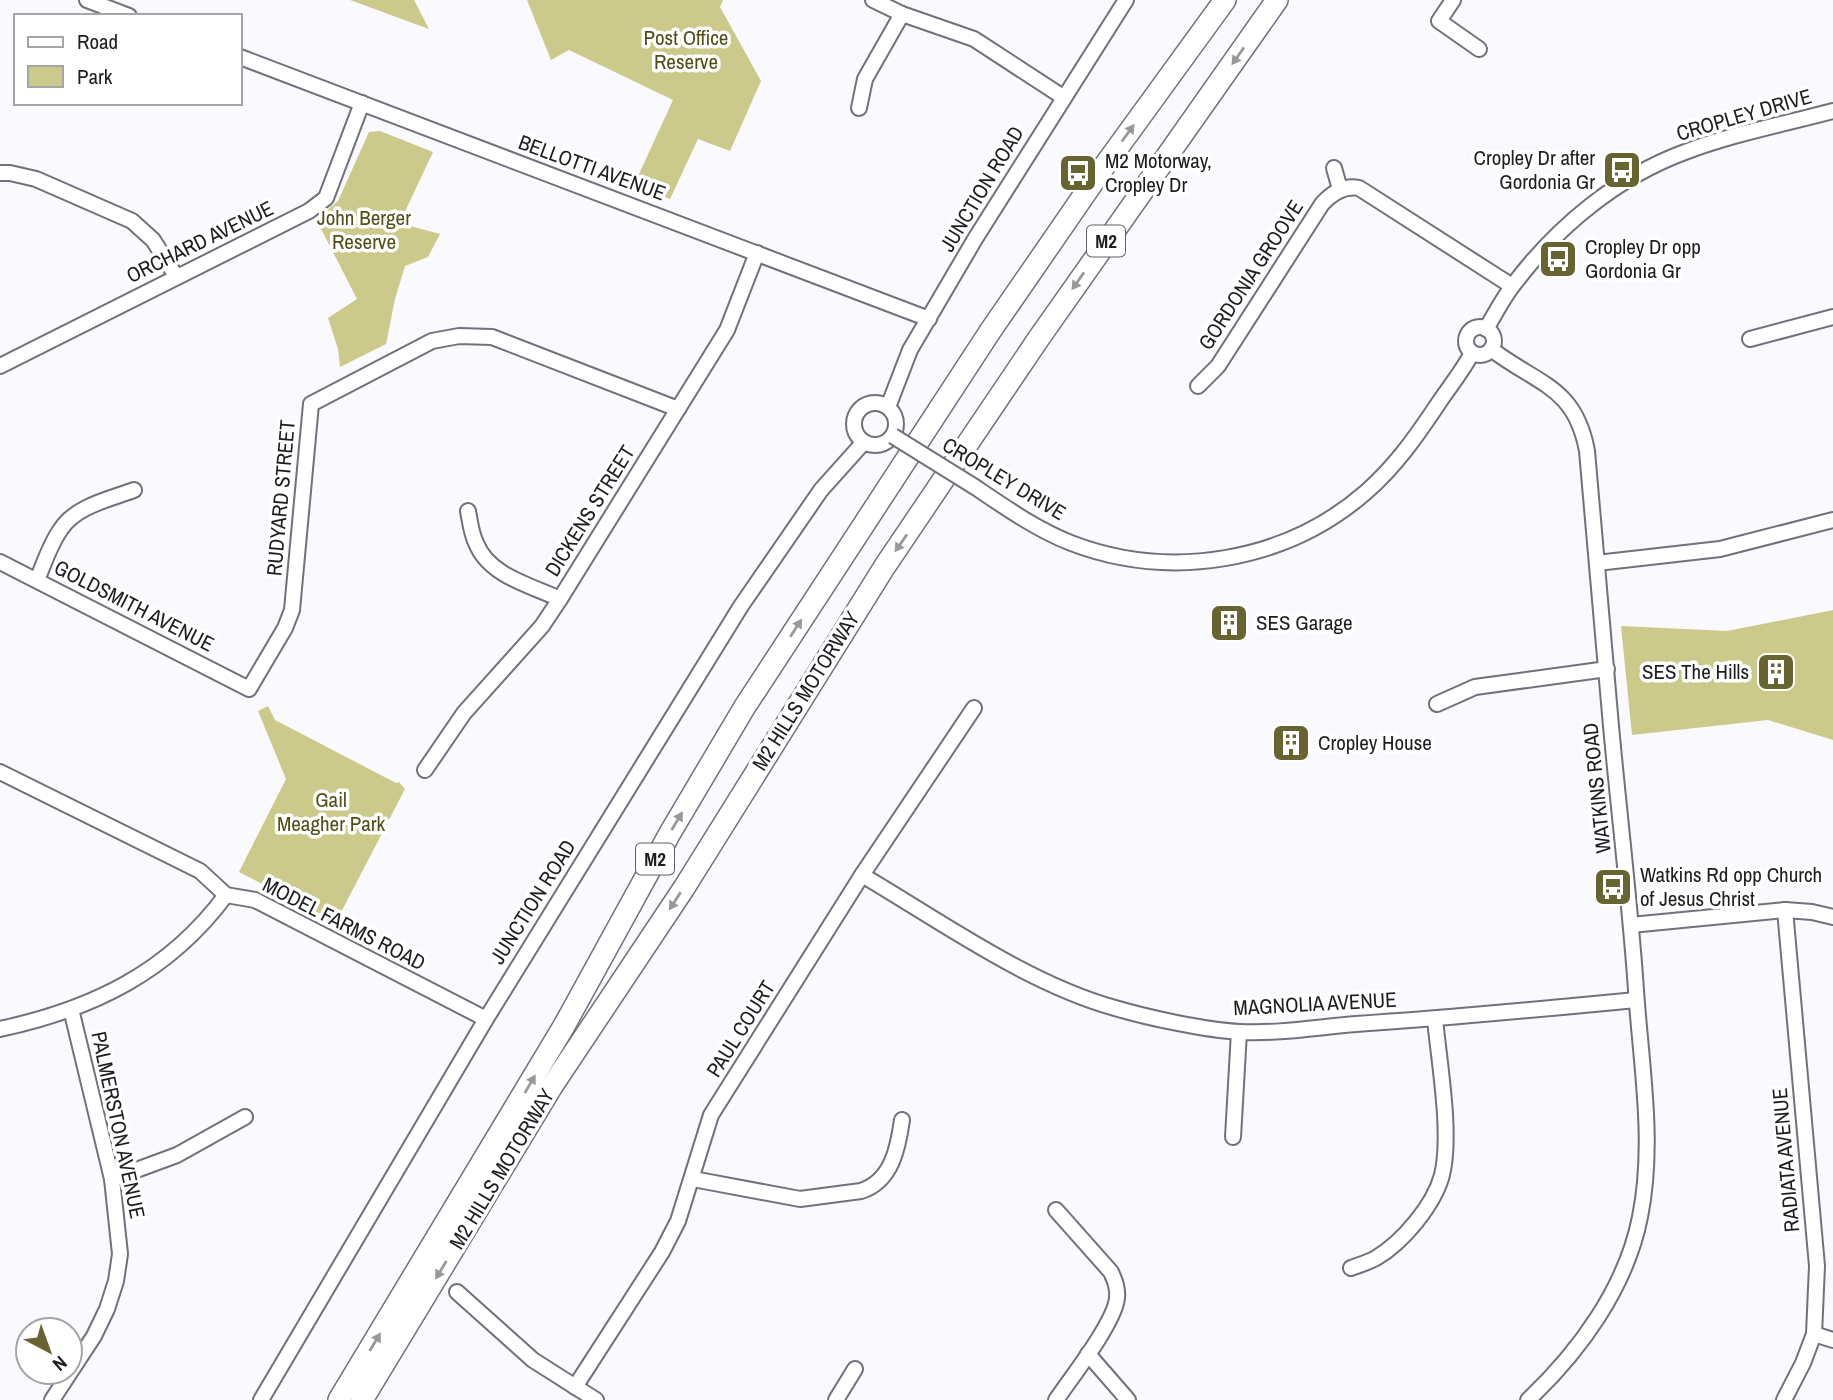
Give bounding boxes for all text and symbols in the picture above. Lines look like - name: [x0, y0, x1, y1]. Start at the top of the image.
- legend: [14, 14, 242, 105]
- park label: Post Office Reserve: [644, 23, 728, 76]
- text: Road: [77, 27, 118, 56]
- one-way arrow: [1231, 47, 1245, 65]
- text: Park: [77, 62, 113, 91]
- street label: CROPLEY DRIVE: [1673, 81, 1815, 148]
- street label: JUNCTION ROAD: [933, 121, 1030, 257]
- one-way arrow: [1121, 124, 1135, 142]
- street label: BELLOTTI AVENUE: [515, 127, 670, 208]
- place label: Cropley Dr after Gordonia Gr: [1473, 143, 1595, 196]
- place label: M2 Motorway, Cropley Dr: [1105, 146, 1212, 199]
- bus stop icon: Cropley Dr after Gordonia Gr: [1601, 149, 1643, 191]
- bus stop icon: M2 Motorway, Cropley Dr: [1057, 152, 1099, 194]
- street label: ORCHARD AVENUE: [121, 193, 278, 290]
- street label: GORDONIA GROOVE: [1191, 194, 1310, 355]
- park label: John Berger Reserve: [317, 203, 411, 256]
- road number: M2: [1087, 226, 1125, 256]
- place label: Cropley Dr opp Gordonia Gr: [1585, 232, 1701, 285]
- bus stop icon: Cropley Dr opp Gordonia Gr: [1537, 238, 1579, 280]
- one-way arrow: [1071, 272, 1085, 290]
- street label: RUDYARD STREET: [259, 418, 302, 577]
- street label: CROPLEY DRIVE: [937, 430, 1071, 527]
- street label: DICKENS STREET: [538, 439, 642, 582]
- one-way arrow: [894, 534, 908, 552]
- street label: GOLDSMITH AVENUE: [49, 553, 219, 658]
- building icon: SES Garage: [1208, 602, 1250, 644]
- street label: M2 HILLS MOTORWAY: [745, 605, 866, 776]
- place label: SES Garage: [1256, 608, 1353, 637]
- one-way arrow: [790, 618, 803, 637]
- building icon: SES The Hills: [1755, 651, 1797, 693]
- place label: SES The Hills: [1642, 657, 1749, 686]
- street label: WATKINS ROAD: [1575, 721, 1618, 855]
- building icon: Cropley House: [1270, 722, 1312, 764]
- place label: Cropley House: [1318, 728, 1432, 757]
- park label: Gail Meagher Park: [277, 785, 385, 838]
- one-way arrow: [670, 812, 683, 831]
- street label: JUNCTION ROAD: [483, 834, 582, 969]
- road number: M2: [636, 844, 674, 874]
- place label: Watkins Rd opp Church of Jesus Christ: [1640, 860, 1822, 913]
- bus stop icon: Watkins Rd opp Church of Jesus Christ: [1592, 866, 1634, 908]
- street label: MODEL FARMS ROAD: [258, 870, 431, 977]
- one-way arrow: [668, 892, 682, 910]
- street label: PAUL COURT: [699, 975, 782, 1083]
- street label: MAGNOLIA AVENUE: [1233, 985, 1397, 1022]
- street label: PALMERSTON AVENUE: [85, 1029, 152, 1221]
- one-way arrow: [524, 1074, 536, 1093]
- street label: M2 HILLS MOTORWAY: [442, 1083, 561, 1254]
- street label: RADIATA AVENUE: [1765, 1087, 1806, 1233]
- one-way arrow: [434, 1260, 447, 1279]
- north arrow: [14, 1316, 84, 1386]
- one-way arrow: [368, 1332, 381, 1351]
- text: N: [47, 1350, 73, 1377]

